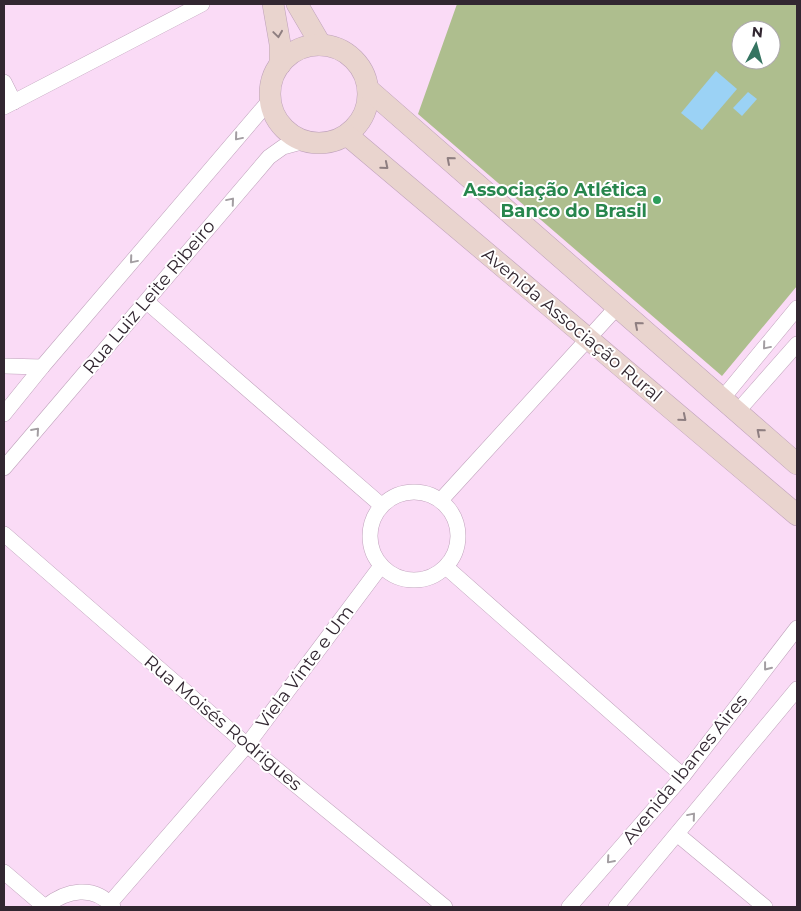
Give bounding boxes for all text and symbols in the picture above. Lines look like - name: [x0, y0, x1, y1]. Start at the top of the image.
- north arrow: [731, 20, 781, 70]
- text: N: [751, 23, 764, 42]
- one-way arrow: [273, 30, 283, 38]
- one-way arrow: [235, 131, 244, 140]
- one-way arrow: [446, 157, 455, 166]
- one-way arrow: [379, 160, 388, 169]
- place label: Associação Atlética Banco do Brasil: [462, 179, 647, 222]
- marker: Associação Atlética Banco do Brasil: [651, 194, 663, 206]
- one-way arrow: [226, 197, 235, 206]
- street label: Rua Luiz Leite Ribeiro: [78, 215, 220, 379]
- street label: Avenida Associação Rural: [477, 243, 667, 407]
- one-way arrow: [129, 255, 138, 264]
- one-way arrow: [634, 322, 643, 331]
- one-way arrow: [763, 340, 772, 349]
- one-way arrow: [677, 412, 686, 421]
- one-way arrow: [30, 428, 39, 437]
- one-way arrow: [757, 428, 766, 437]
- street label: Viela Vinte e Um: [251, 601, 359, 733]
- street label: Rua Moisés Rodrigues: [140, 650, 307, 796]
- one-way arrow: [765, 661, 773, 670]
- street label: Avenida Ibanes Aires: [618, 689, 752, 848]
- one-way arrow: [686, 813, 694, 822]
- one-way arrow: [606, 855, 615, 864]

